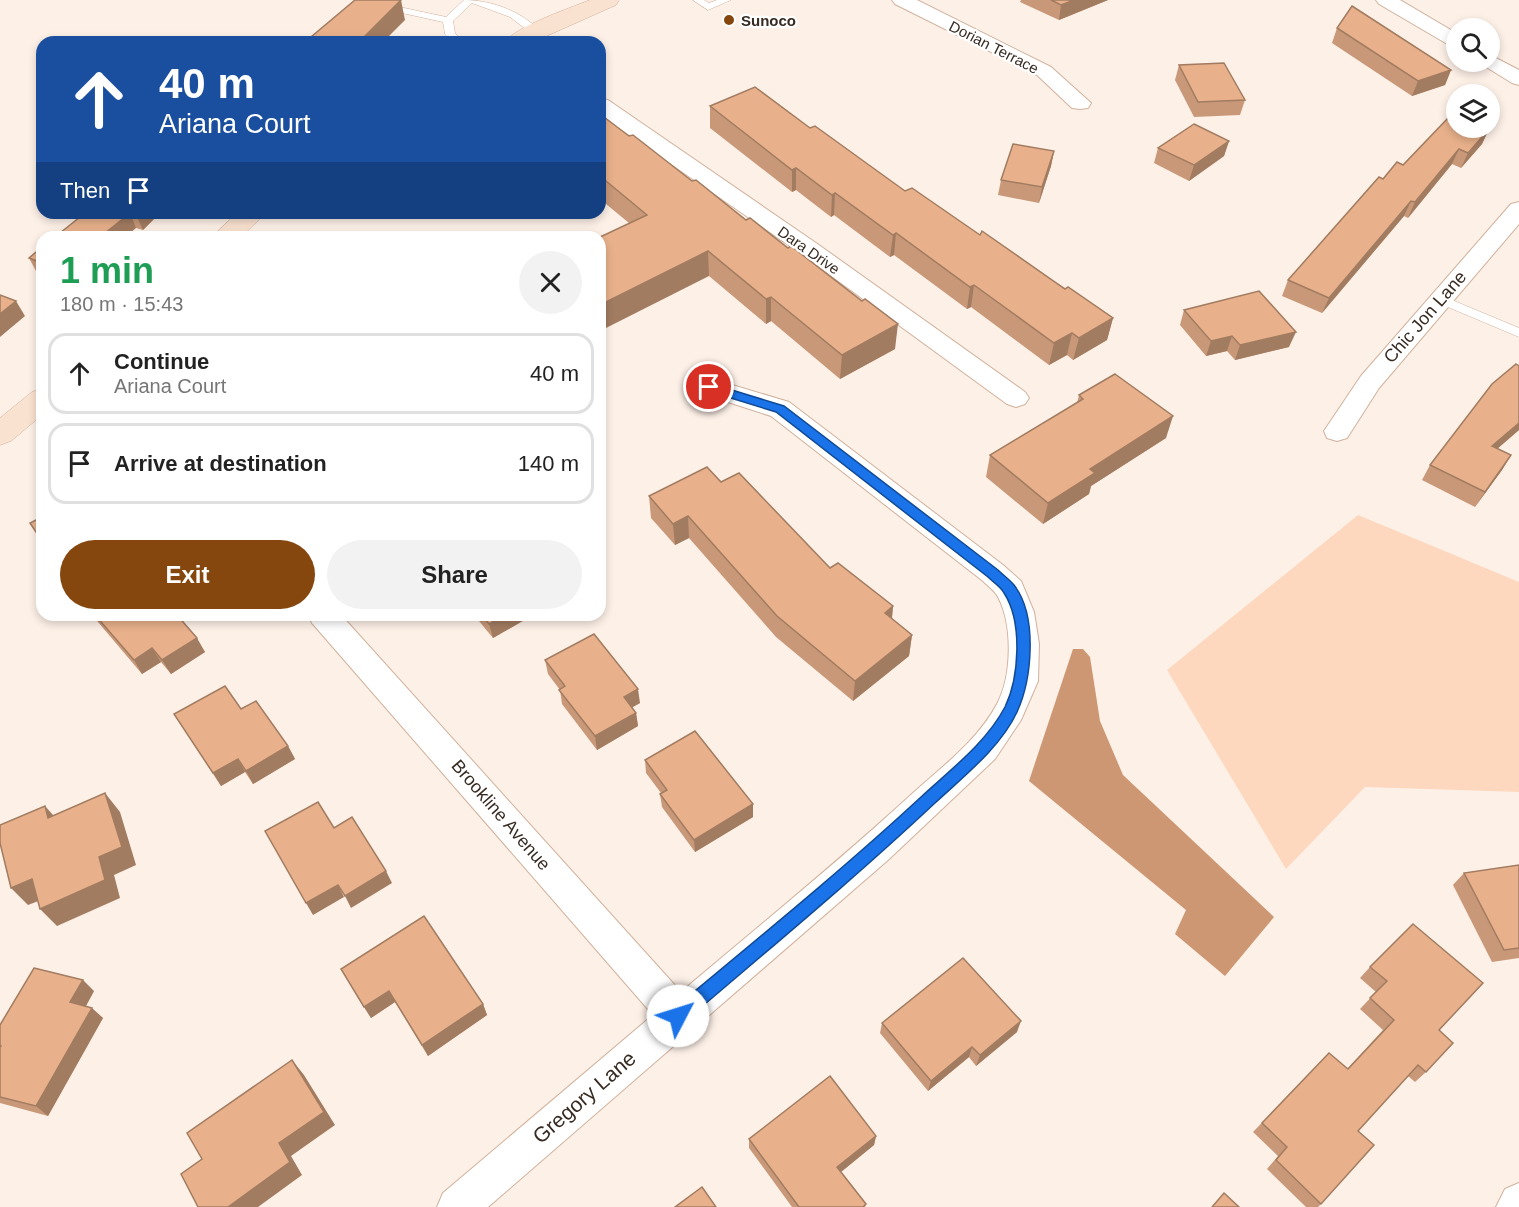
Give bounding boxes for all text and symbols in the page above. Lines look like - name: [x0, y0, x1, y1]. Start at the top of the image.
- place label: Sunoco: [741, 12, 796, 29]
- marker: Sunoco: [722, 13, 736, 27]
- street label: Dorian Terrace: [946, 17, 1042, 77]
- map controls: [1446, 18, 1500, 138]
- button: search: [1446, 18, 1500, 72]
- icon: ahead: [60, 60, 138, 138]
- text: 40 m: [159, 60, 255, 107]
- button: layers: [1446, 84, 1500, 138]
- text: Ariana Court: [159, 109, 311, 139]
- icon: arrive: [122, 174, 155, 207]
- text: Then: [60, 178, 110, 203]
- street label: Dara Drive: [775, 222, 843, 278]
- text: 1 min: [60, 250, 154, 291]
- button: close: [519, 251, 582, 314]
- street label: Chic Jon Lane: [1380, 267, 1470, 367]
- text: 180 m · 15:43: [60, 293, 183, 315]
- text: Continue: [114, 349, 209, 374]
- icon: ahead: [63, 357, 96, 390]
- text: 40 m: [530, 361, 579, 386]
- pin: [683, 361, 734, 412]
- icon: arrive: [692, 370, 725, 403]
- text: Ariana Court: [114, 375, 226, 397]
- icon: arrive: [63, 447, 96, 480]
- text: Arrive at destination: [114, 451, 327, 476]
- text: 140 m: [518, 451, 579, 476]
- button: Exit: [60, 540, 315, 609]
- button: Share: [327, 540, 582, 609]
- street label: Brookline Avenue: [448, 756, 554, 874]
- position arrow: [646, 984, 710, 1048]
- street label: Gregory Lane: [528, 1046, 640, 1148]

